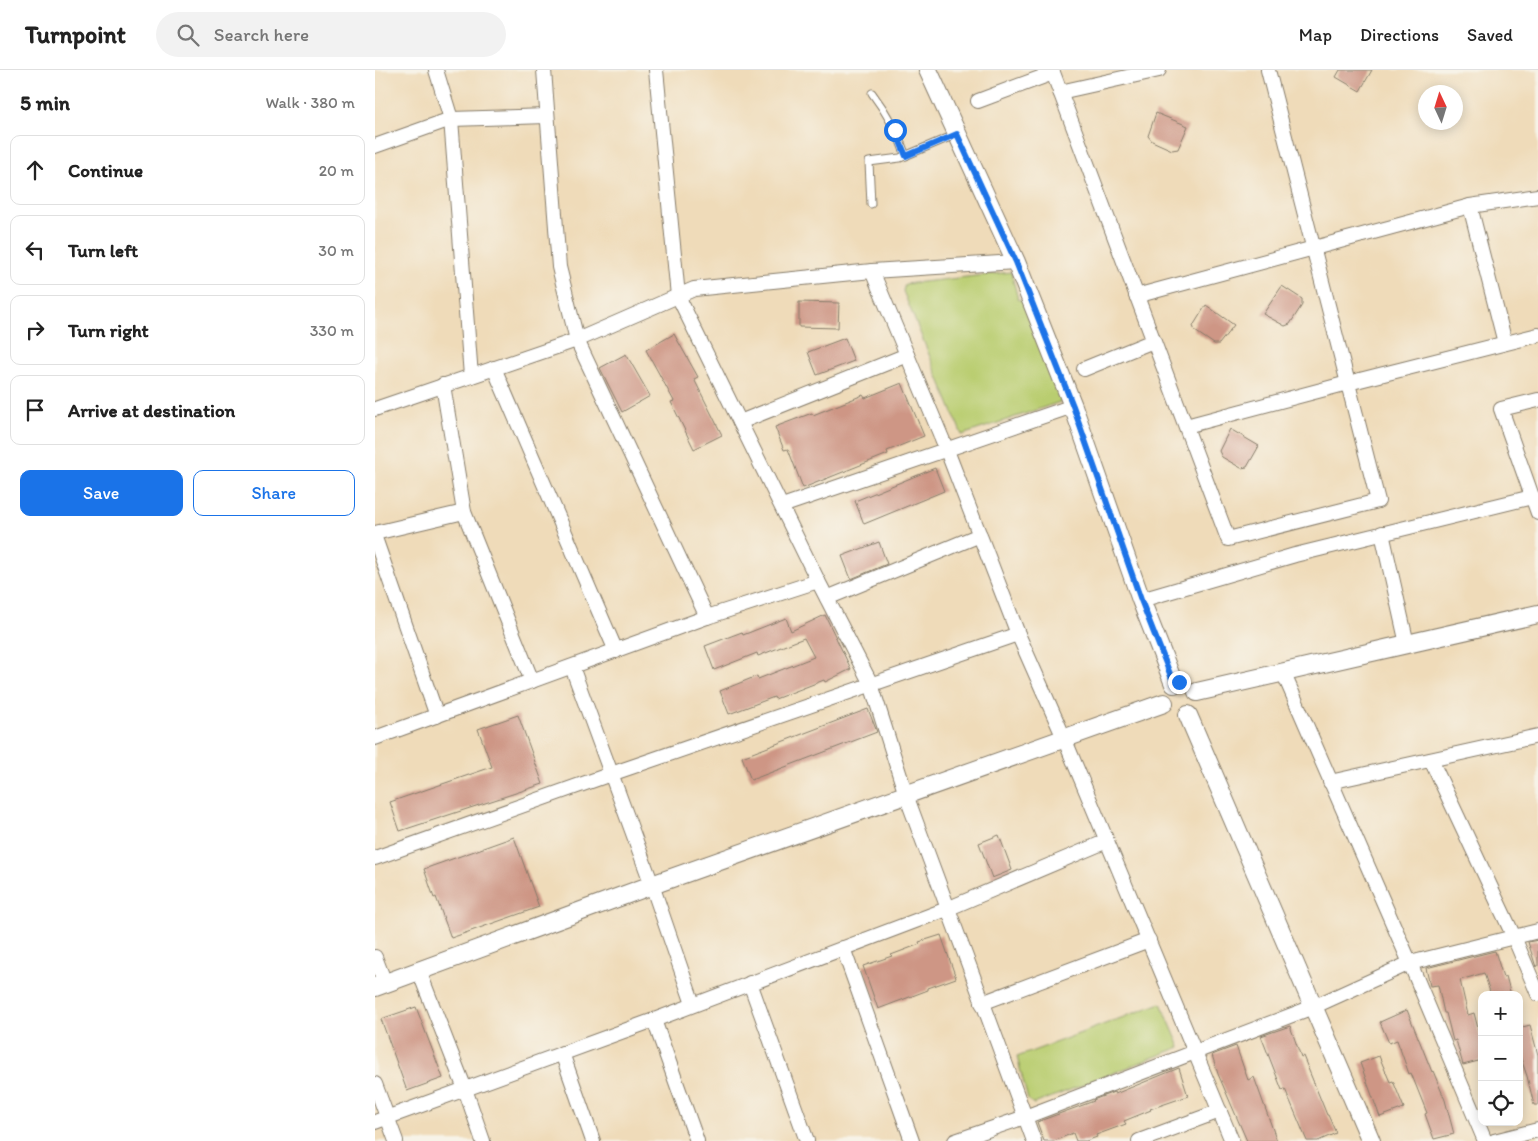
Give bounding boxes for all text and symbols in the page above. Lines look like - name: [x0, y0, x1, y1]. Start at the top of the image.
- search box: [156, 12, 506, 57]
- text: Turnpoint: [25, 20, 126, 49]
- icon: search: [174, 21, 202, 49]
- text: Search here: [214, 23, 309, 46]
- text: Map: [1299, 24, 1332, 46]
- text: Directions: [1360, 24, 1439, 46]
- text: Saved: [1467, 24, 1513, 46]
- north arrow: [1418, 85, 1463, 130]
- text: 5 min: [20, 90, 70, 115]
- text: Walk · 380 m: [265, 93, 355, 112]
- route start: [884, 119, 907, 142]
- icon: ahead: [21, 156, 49, 184]
- text: Continue: [68, 159, 143, 182]
- text: 20 m: [319, 161, 354, 180]
- icon: left: [21, 236, 49, 264]
- text: Turn left: [68, 239, 138, 262]
- text: 30 m: [318, 241, 354, 260]
- icon: right: [21, 316, 49, 344]
- text: Turn right: [68, 319, 149, 342]
- text: 330 m: [310, 321, 354, 340]
- icon: arrive: [21, 396, 49, 424]
- text: Arrive at destination: [68, 399, 235, 422]
- button: Save: [20, 470, 183, 516]
- button: Share: [193, 470, 355, 516]
- route end: [1168, 671, 1191, 694]
- map controls: [1478, 991, 1523, 1126]
- button: +: [1478, 991, 1523, 1036]
- button: −: [1478, 1036, 1523, 1081]
- button: locate: [1478, 1081, 1523, 1126]

